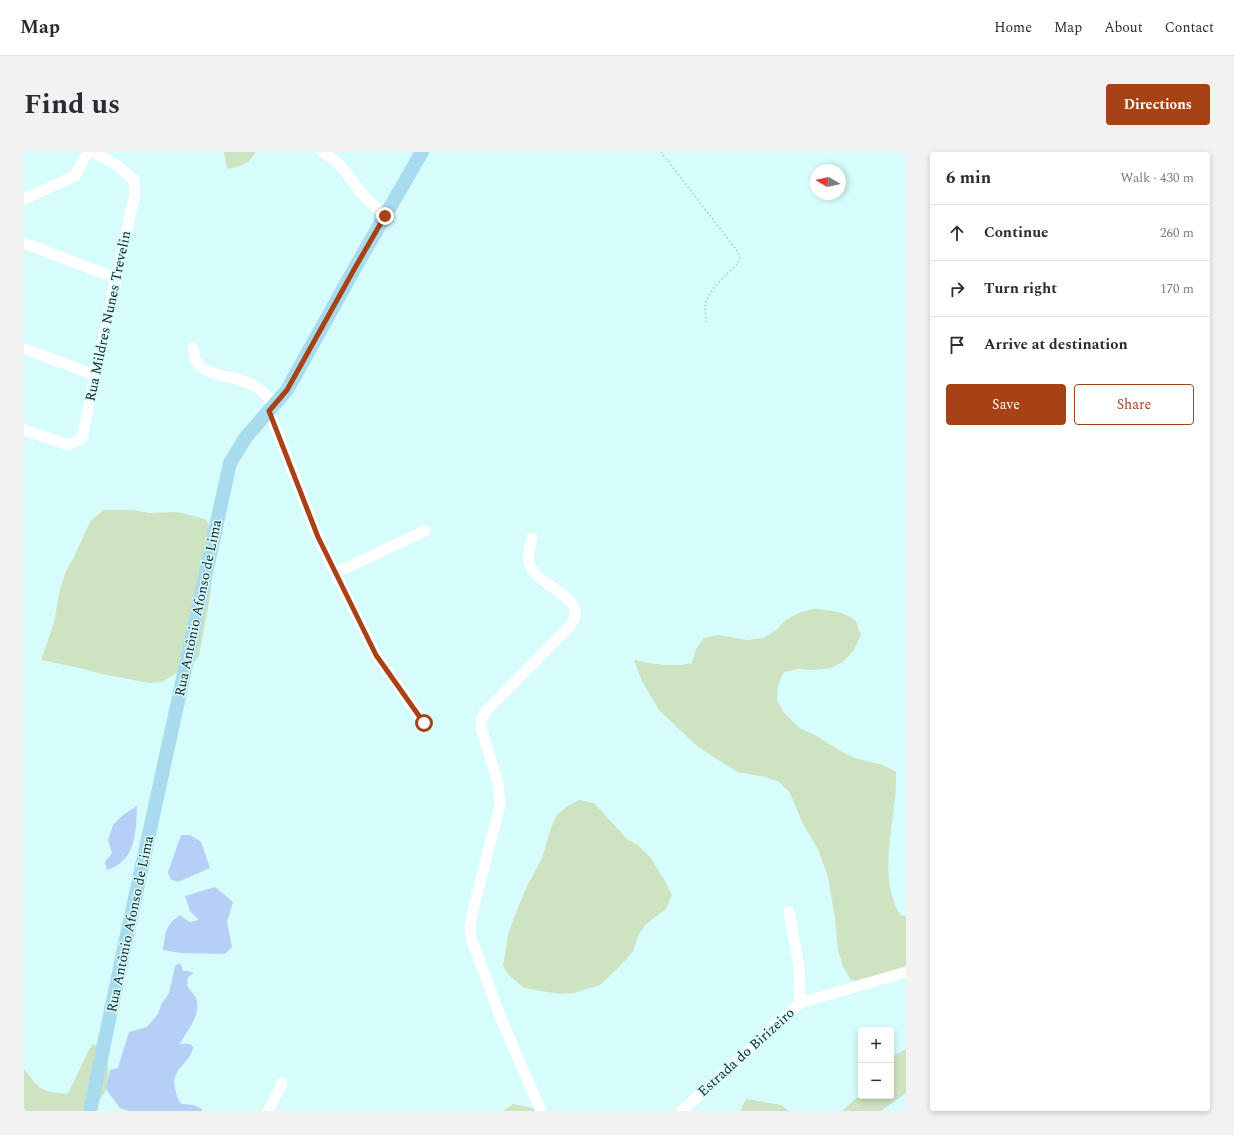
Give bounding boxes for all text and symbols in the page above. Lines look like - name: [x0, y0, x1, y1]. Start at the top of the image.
- text: Map: [20, 13, 60, 42]
- text: Home: [994, 17, 1032, 38]
- text: Map: [1054, 17, 1082, 38]
- text: About: [1104, 17, 1143, 38]
- text: Contact: [1165, 17, 1214, 38]
- text: Find us: [24, 83, 120, 126]
- button: Directions: [1106, 84, 1210, 125]
- north arrow: [810, 164, 846, 200]
- text: 6 min: [946, 165, 991, 191]
- text: Walk · 430 m: [1120, 168, 1194, 188]
- route end: [376, 207, 394, 225]
- text: Continue: [984, 221, 1049, 244]
- icon: ahead: [946, 222, 968, 244]
- text: 260 m: [1160, 223, 1194, 243]
- street label: Rua Mildres Nunes Trevelin: [80, 229, 136, 403]
- text: Turn right: [984, 277, 1057, 300]
- icon: right: [946, 278, 968, 300]
- text: 170 m: [1160, 279, 1194, 299]
- text: Arrive at destination: [984, 333, 1128, 356]
- icon: arrive: [946, 334, 968, 356]
- button: Save: [946, 384, 1066, 425]
- button: Share: [1074, 384, 1194, 425]
- street label: Rua Antônio Afonso de Lima: [169, 518, 227, 698]
- route start: [415, 714, 433, 732]
- street label: Rua Antônio Afonso de Lima: [101, 834, 159, 1014]
- street label: Estrada do Birizeiro: [693, 1003, 799, 1101]
- map controls: [858, 1027, 894, 1099]
- button: +: [858, 1027, 894, 1063]
- button: −: [858, 1063, 894, 1099]

